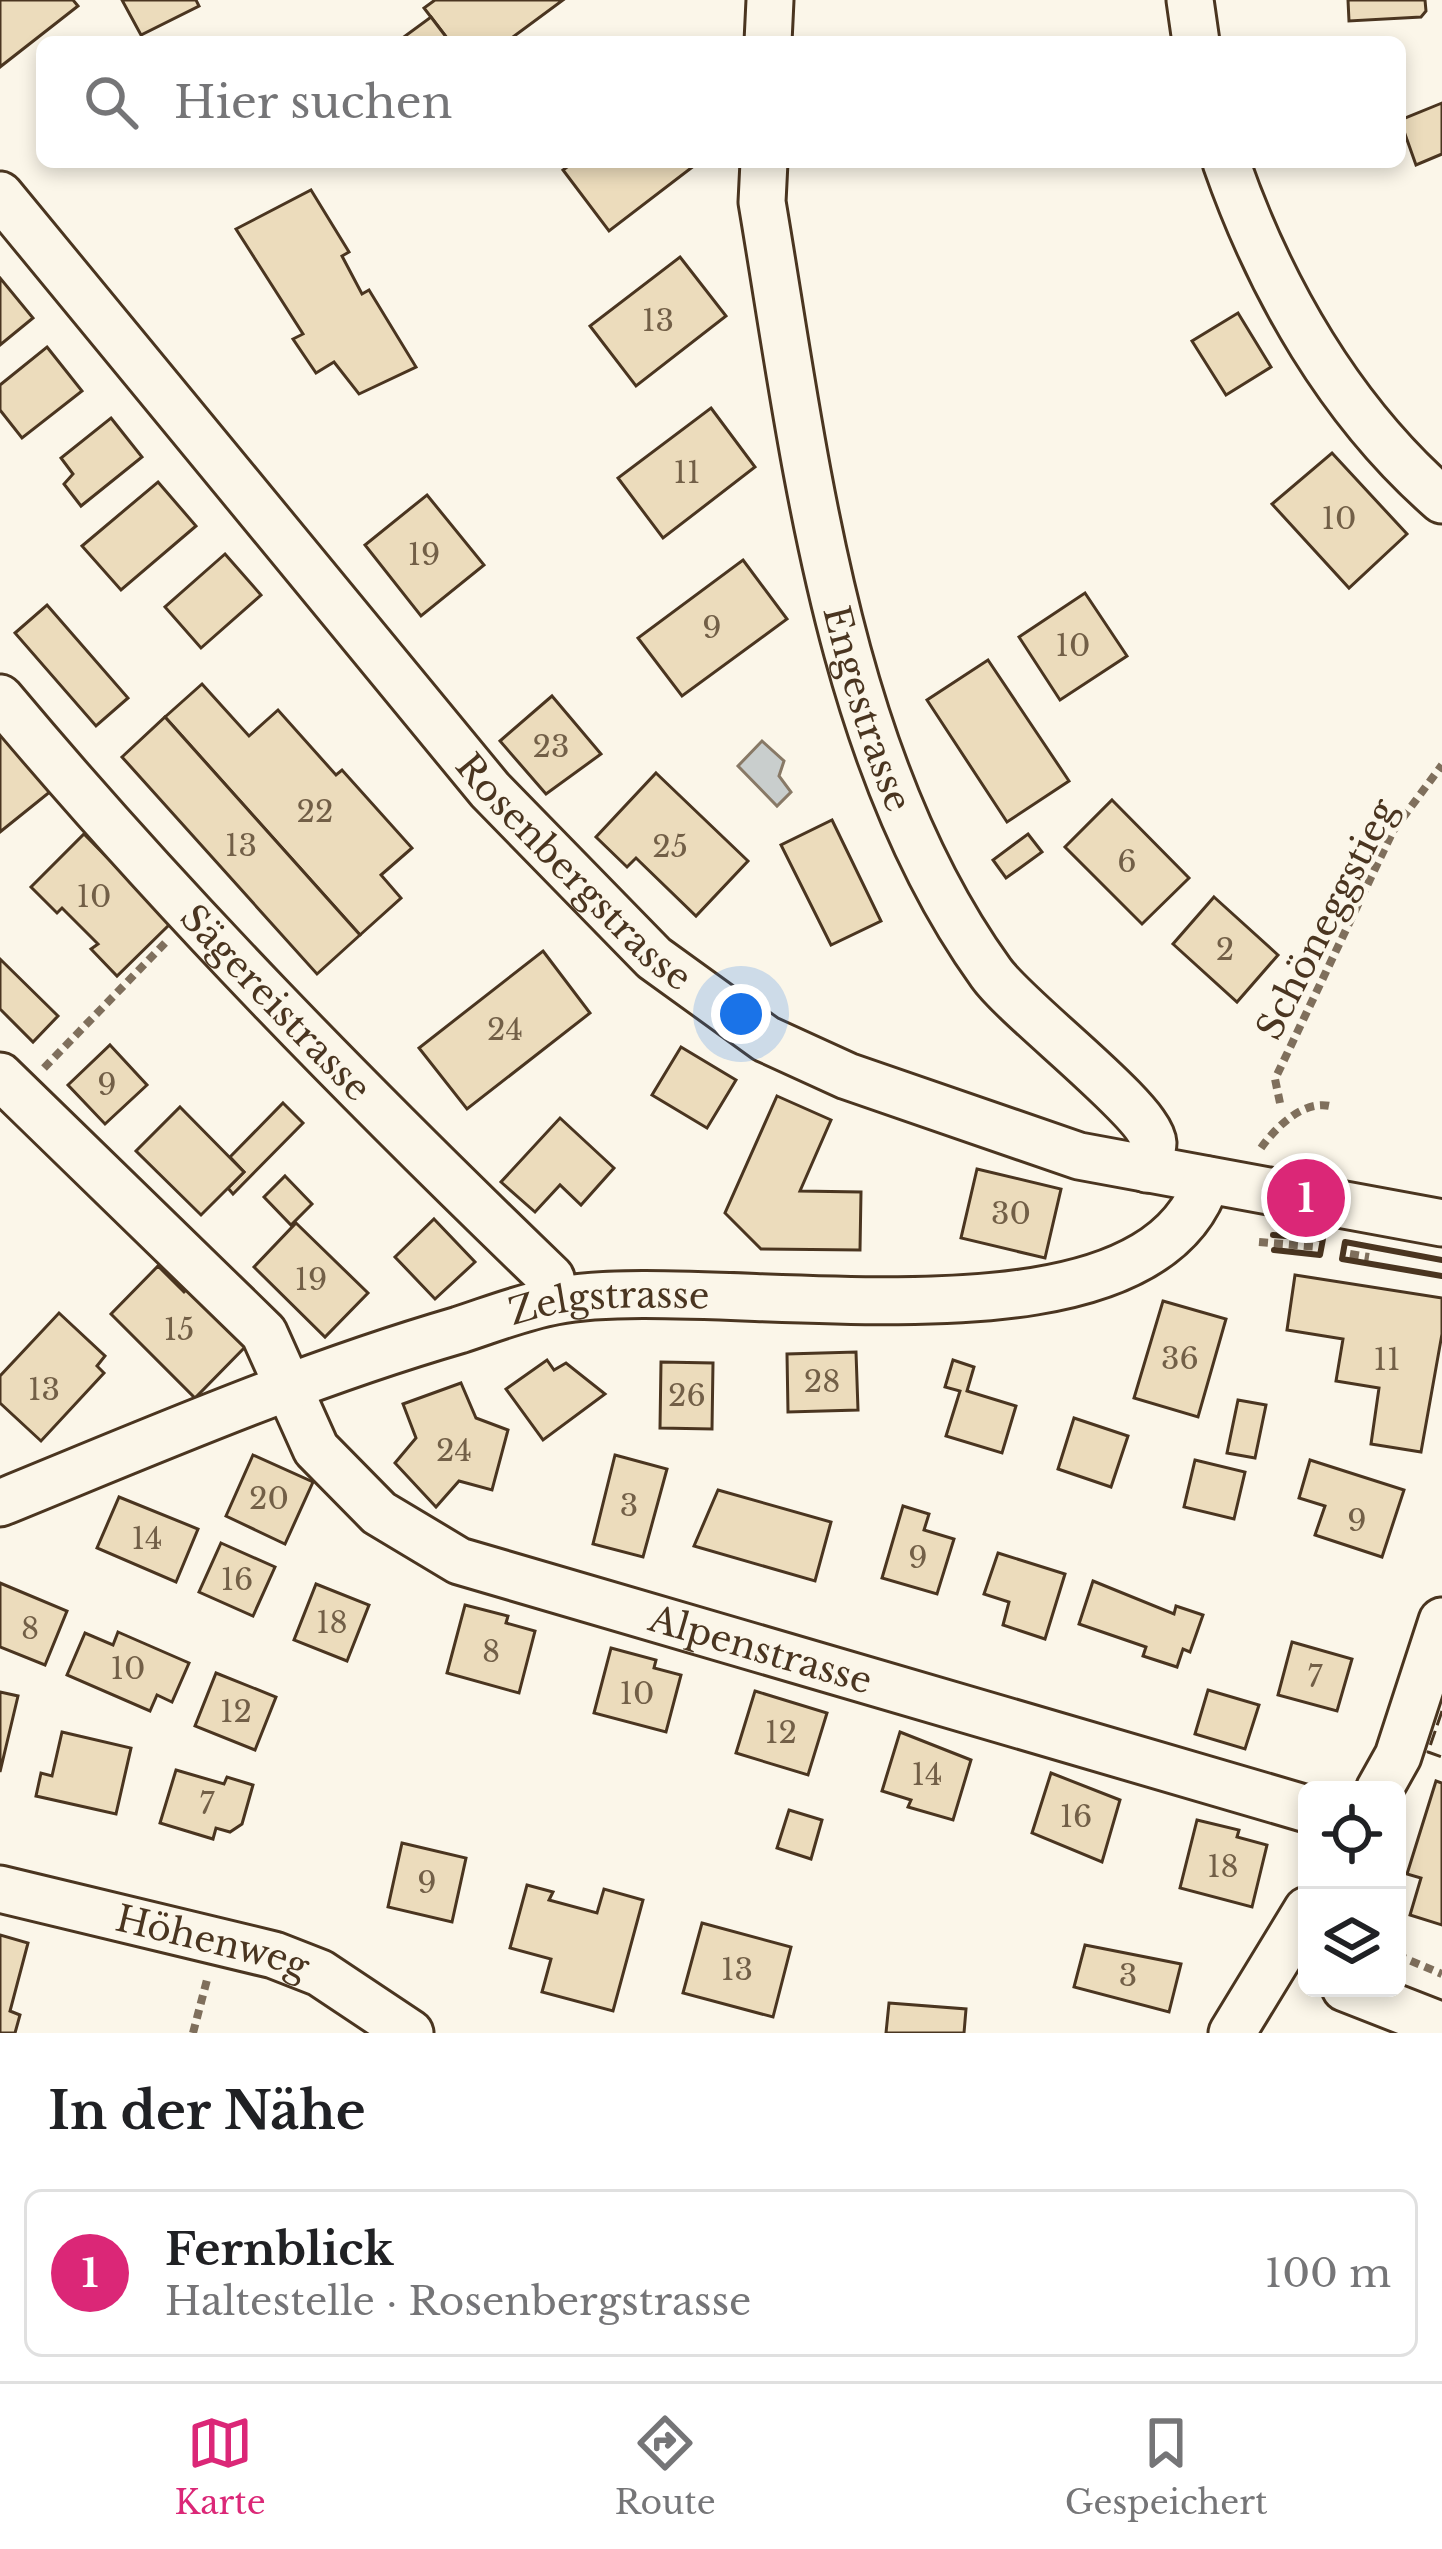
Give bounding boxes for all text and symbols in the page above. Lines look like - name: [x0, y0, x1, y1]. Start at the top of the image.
- search box: [36, 36, 1406, 168]
- icon: search: [78, 69, 144, 135]
- text: Hier suchen: [174, 74, 452, 130]
- house number: 13: [642, 302, 674, 339]
- house number: 11: [674, 454, 700, 491]
- house number: 10: [1322, 500, 1356, 537]
- house number: 19: [408, 536, 440, 573]
- street label: Engestrasse: [813, 601, 921, 818]
- house number: 9: [702, 609, 722, 646]
- house number: 10: [1056, 627, 1090, 664]
- house number: 23: [533, 728, 569, 765]
- street label: Rosenbergstrasse: [446, 744, 700, 1001]
- street label: Schöneggstieg: [1247, 791, 1407, 1047]
- house number: 22: [297, 793, 333, 830]
- house number: 13: [225, 827, 257, 864]
- house number: 25: [652, 828, 688, 865]
- house number: 6: [1117, 843, 1137, 880]
- house number: 10: [77, 878, 111, 915]
- street label: Sägereistrasse: [171, 895, 380, 1111]
- house number: 2: [1216, 931, 1234, 968]
- your location: [711, 984, 771, 1044]
- house number: 24: [487, 1011, 523, 1048]
- house number: 9: [97, 1066, 117, 1103]
- pin: 1: [1267, 1153, 1345, 1243]
- house number: 30: [991, 1195, 1031, 1232]
- house number: 19: [295, 1261, 327, 1298]
- street label: Zelgstrasse: [503, 1273, 710, 1335]
- house number: 15: [164, 1311, 194, 1348]
- house number: 36: [1161, 1340, 1199, 1377]
- house number: 11: [1374, 1341, 1400, 1378]
- house number: 28: [804, 1363, 840, 1400]
- house number: 13: [28, 1371, 60, 1408]
- house number: 26: [668, 1377, 706, 1414]
- house number: 24: [436, 1432, 472, 1469]
- house number: 20: [249, 1480, 289, 1517]
- house number: 3: [620, 1487, 638, 1524]
- house number: 9: [1347, 1502, 1367, 1539]
- house number: 14: [132, 1520, 162, 1557]
- house number: 9: [908, 1539, 928, 1576]
- house number: 16: [221, 1561, 253, 1598]
- street label: Alpenstrasse: [643, 1596, 877, 1704]
- house number: 18: [316, 1604, 348, 1641]
- house number: 8: [21, 1610, 39, 1647]
- house number: 8: [482, 1633, 500, 1670]
- house number: 10: [111, 1650, 145, 1687]
- house number: 7: [1307, 1658, 1323, 1695]
- house number: 10: [620, 1675, 654, 1712]
- house number: 12: [220, 1693, 252, 1730]
- house number: 12: [765, 1714, 797, 1751]
- house number: 14: [912, 1756, 942, 1793]
- map controls: [1298, 1781, 1406, 1997]
- button: locate: [1298, 1781, 1406, 1889]
- house number: 7: [199, 1785, 215, 1822]
- house number: 16: [1060, 1798, 1092, 1835]
- house number: 18: [1207, 1848, 1239, 1885]
- house number: 9: [417, 1864, 437, 1901]
- button: layers: [1298, 1889, 1406, 1997]
- street label: Höhenweg: [111, 1896, 316, 1990]
- house number: 13: [721, 1951, 753, 1988]
- house number: 3: [1119, 1957, 1137, 1994]
- text: In der Nähe: [48, 2080, 366, 2143]
- text: Fernblick: [165, 2221, 394, 2277]
- text: 1: [81, 2249, 99, 2298]
- text: 100 m: [1265, 2249, 1391, 2298]
- text: Haltestelle · Rosenbergstrasse: [165, 2277, 751, 2326]
- tab: Karte: [175, 2410, 266, 2523]
- tab: Route: [615, 2410, 716, 2523]
- tab: Gespeichert: [1065, 2410, 1267, 2523]

